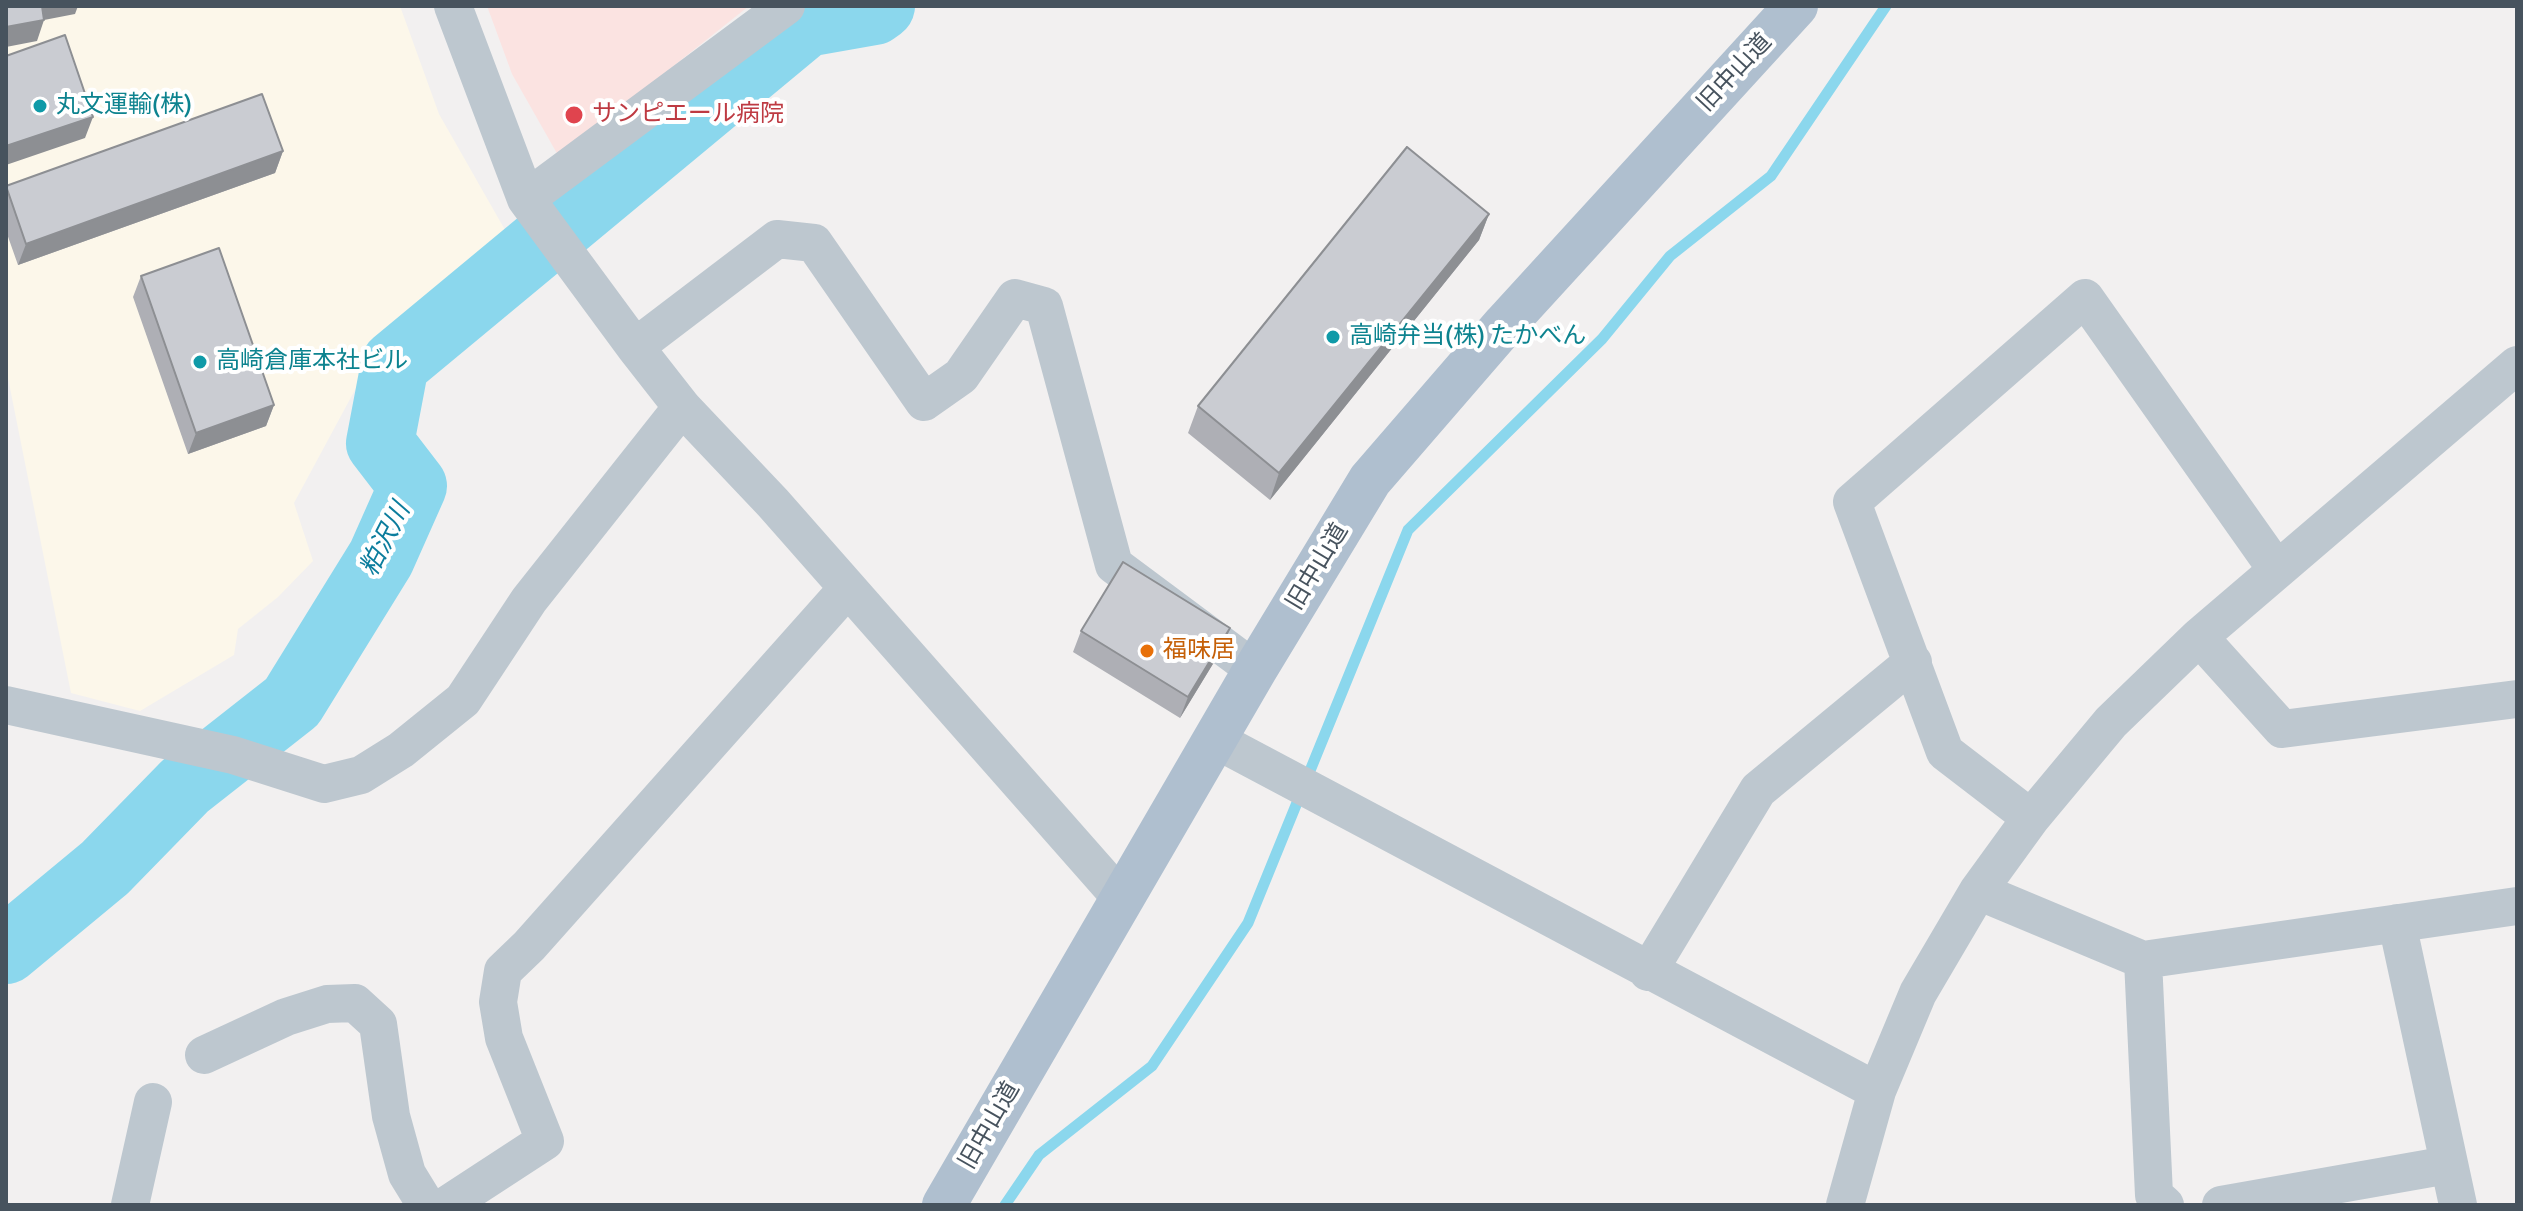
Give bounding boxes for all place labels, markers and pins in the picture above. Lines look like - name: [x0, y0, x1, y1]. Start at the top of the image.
- place label: 丸文運輸(株): [56, 92, 192, 120]
- marker: 丸文運輸(株): [31, 97, 49, 115]
- place label: サンピエール病院: [592, 101, 784, 129]
- marker: サンピエール病院: [563, 104, 585, 126]
- place label: 高崎弁当(株) たかべん: [1349, 323, 1586, 351]
- marker: 高崎弁当(株) たかべん: [1324, 328, 1342, 346]
- place label: 高崎倉庫本社ビル: [216, 348, 408, 376]
- marker: 高崎倉庫本社ビル: [191, 353, 209, 371]
- place label: 福味居: [1163, 637, 1235, 665]
- marker: 福味居: [1138, 642, 1156, 660]

